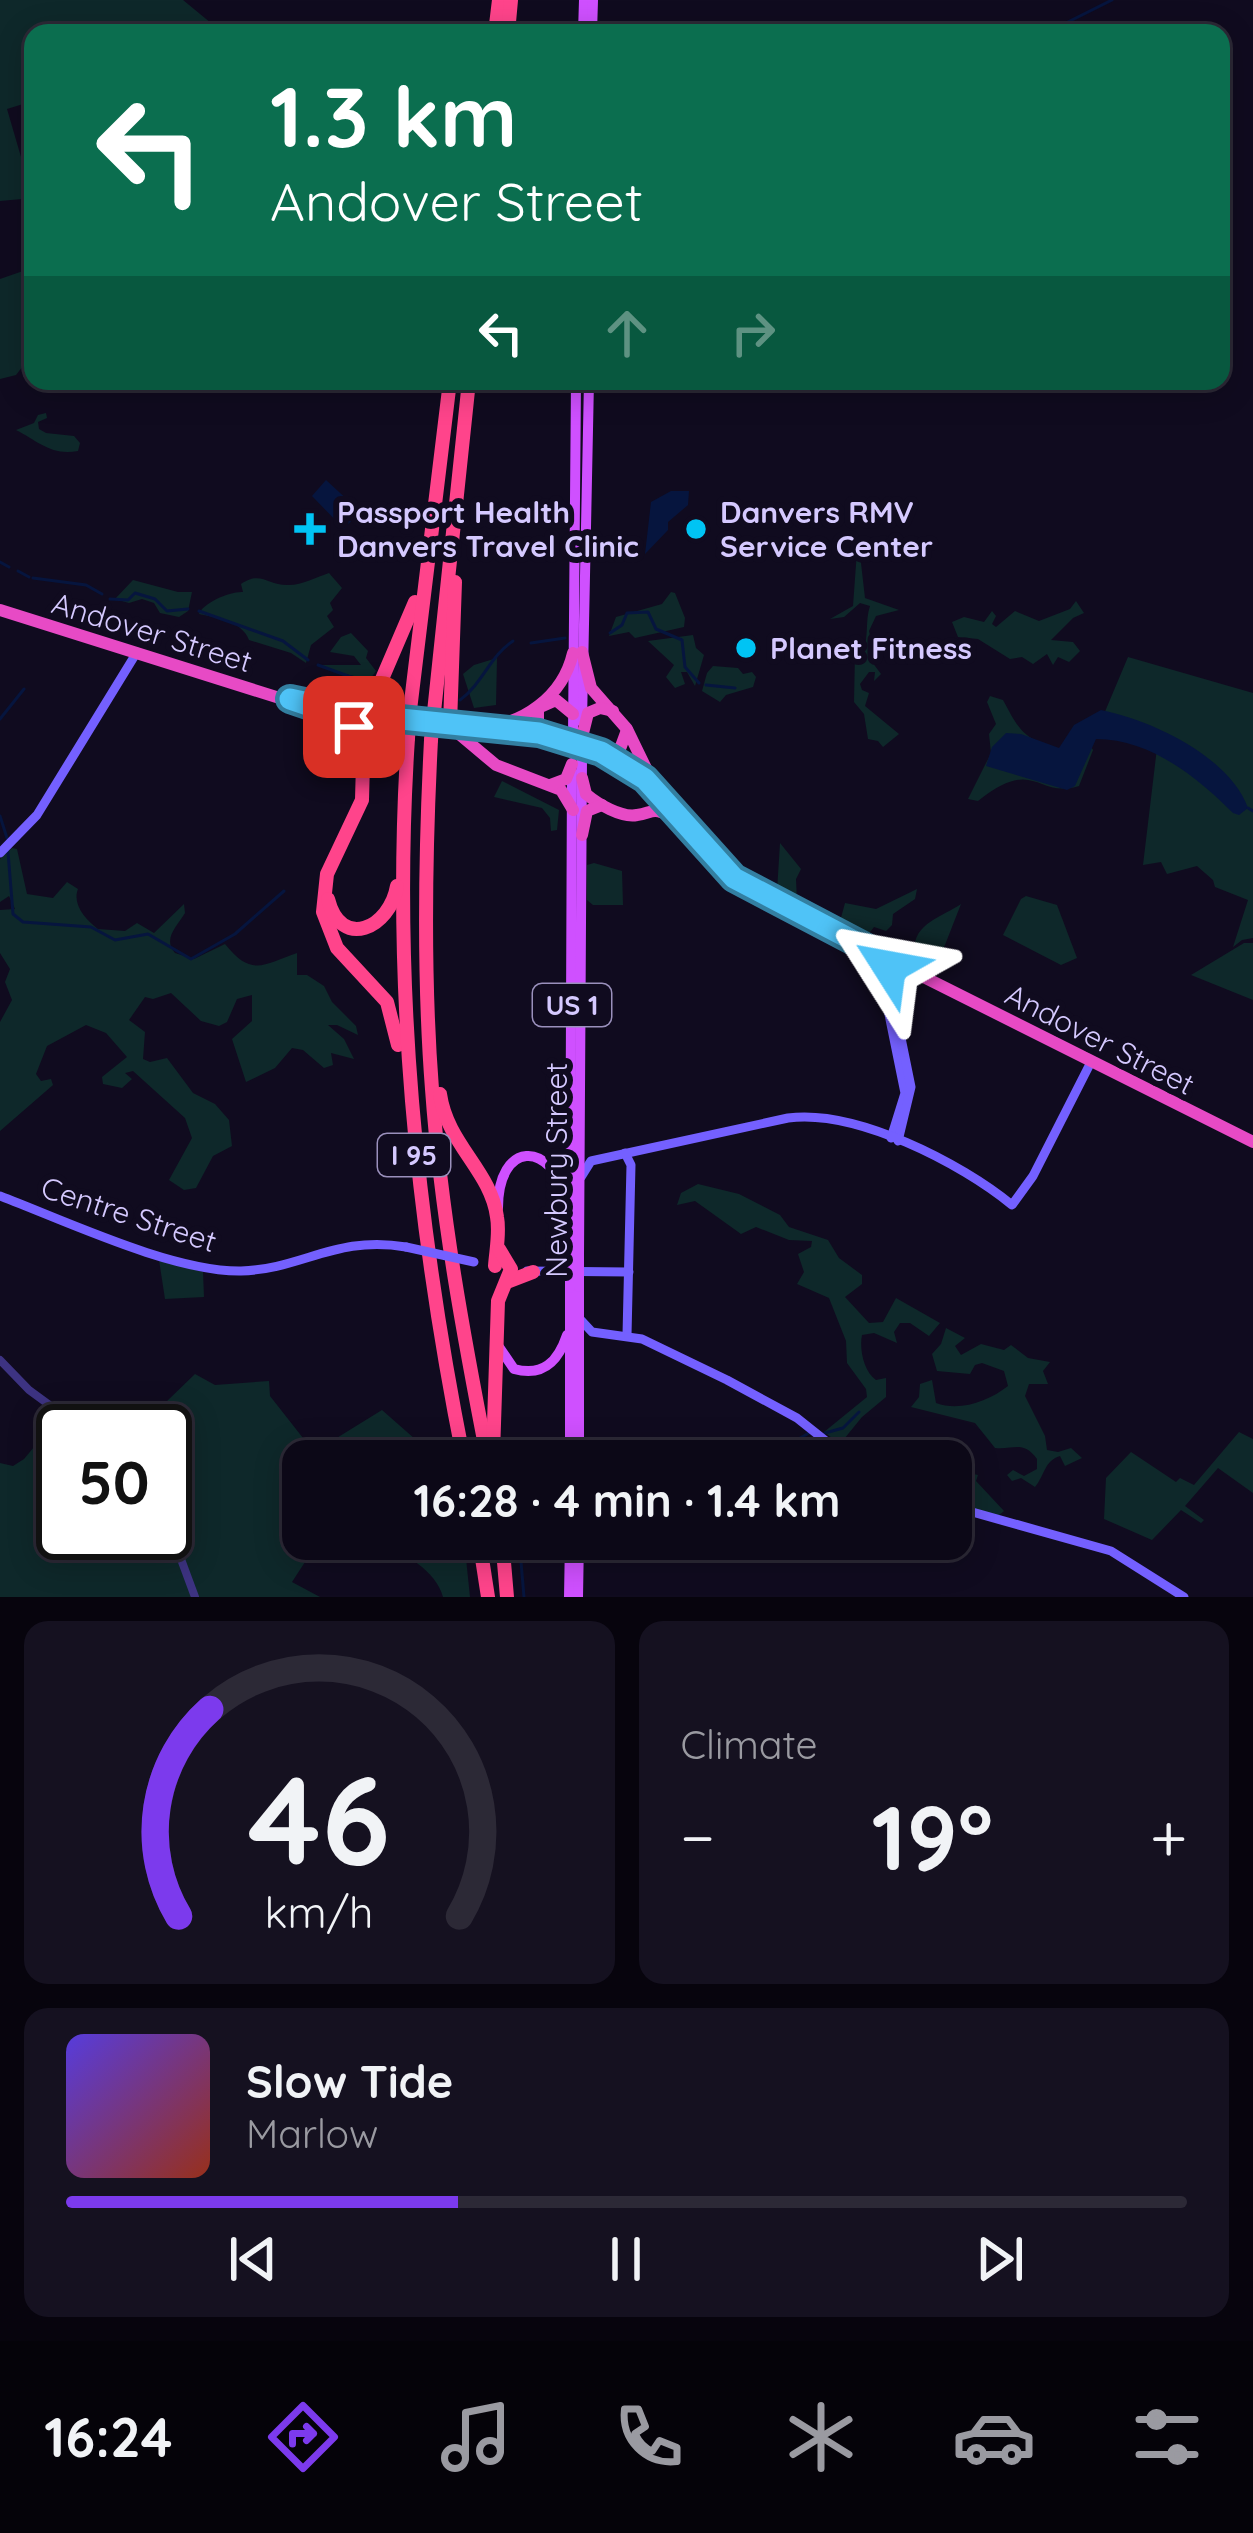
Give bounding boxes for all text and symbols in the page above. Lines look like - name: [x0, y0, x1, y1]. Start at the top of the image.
- text: 1.3 km: [270, 63, 517, 168]
- icon: left: [72, 72, 228, 228]
- text: Andover Street: [270, 167, 643, 235]
- icon: left: [468, 300, 534, 366]
- icon: ahead: [594, 300, 660, 366]
- icon: right: [720, 300, 786, 366]
- place label: Passport Health Danvers Travel Clinic: [337, 493, 639, 565]
- place label: Danvers RMV Service Center: [720, 493, 933, 565]
- marker: Passport Health Danvers Travel Clinic: [294, 513, 326, 545]
- marker: Danvers RMV Service Center: [683, 516, 709, 542]
- street label: Andover Street: [47, 584, 257, 680]
- place label: Planet Fitness: [770, 629, 972, 667]
- marker: Planet Fitness: [733, 635, 759, 661]
- pin: [303, 676, 405, 778]
- icon: arrive: [321, 694, 387, 760]
- position arrow: [826, 904, 952, 1030]
- street label: Andover Street: [999, 975, 1201, 1103]
- road number: US 1: [533, 984, 611, 1026]
- street label: Newbury Street: [537, 1062, 575, 1278]
- road number: I 95: [378, 1134, 450, 1176]
- street label: Centre Street: [37, 1168, 221, 1260]
- speed limit sign: 50: [36, 1404, 192, 1560]
- text: 16:28 · 4 min · 1.4 km: [414, 1472, 840, 1528]
- text: Climate: [681, 1720, 818, 1769]
- text: 46: [248, 1740, 390, 1896]
- text: 19°: [872, 1780, 993, 1893]
- text: −: [681, 1795, 715, 1878]
- text: +: [1150, 1795, 1187, 1878]
- text: km/h: [265, 1884, 374, 1938]
- text: Slow Tide: [246, 2053, 453, 2109]
- text: Marlow: [246, 2109, 378, 2158]
- icon: previous: [220, 2226, 286, 2292]
- icon: pause: [593, 2226, 659, 2292]
- icon: next: [967, 2226, 1033, 2292]
- icon: directions: [261, 2395, 345, 2479]
- icon: music: [434, 2395, 518, 2479]
- icon: phone: [607, 2395, 691, 2479]
- icon: climate: [779, 2395, 863, 2479]
- icon: car: [952, 2395, 1036, 2479]
- icon: filters: [1125, 2395, 1209, 2479]
- text: 16:24: [44, 2403, 172, 2471]

